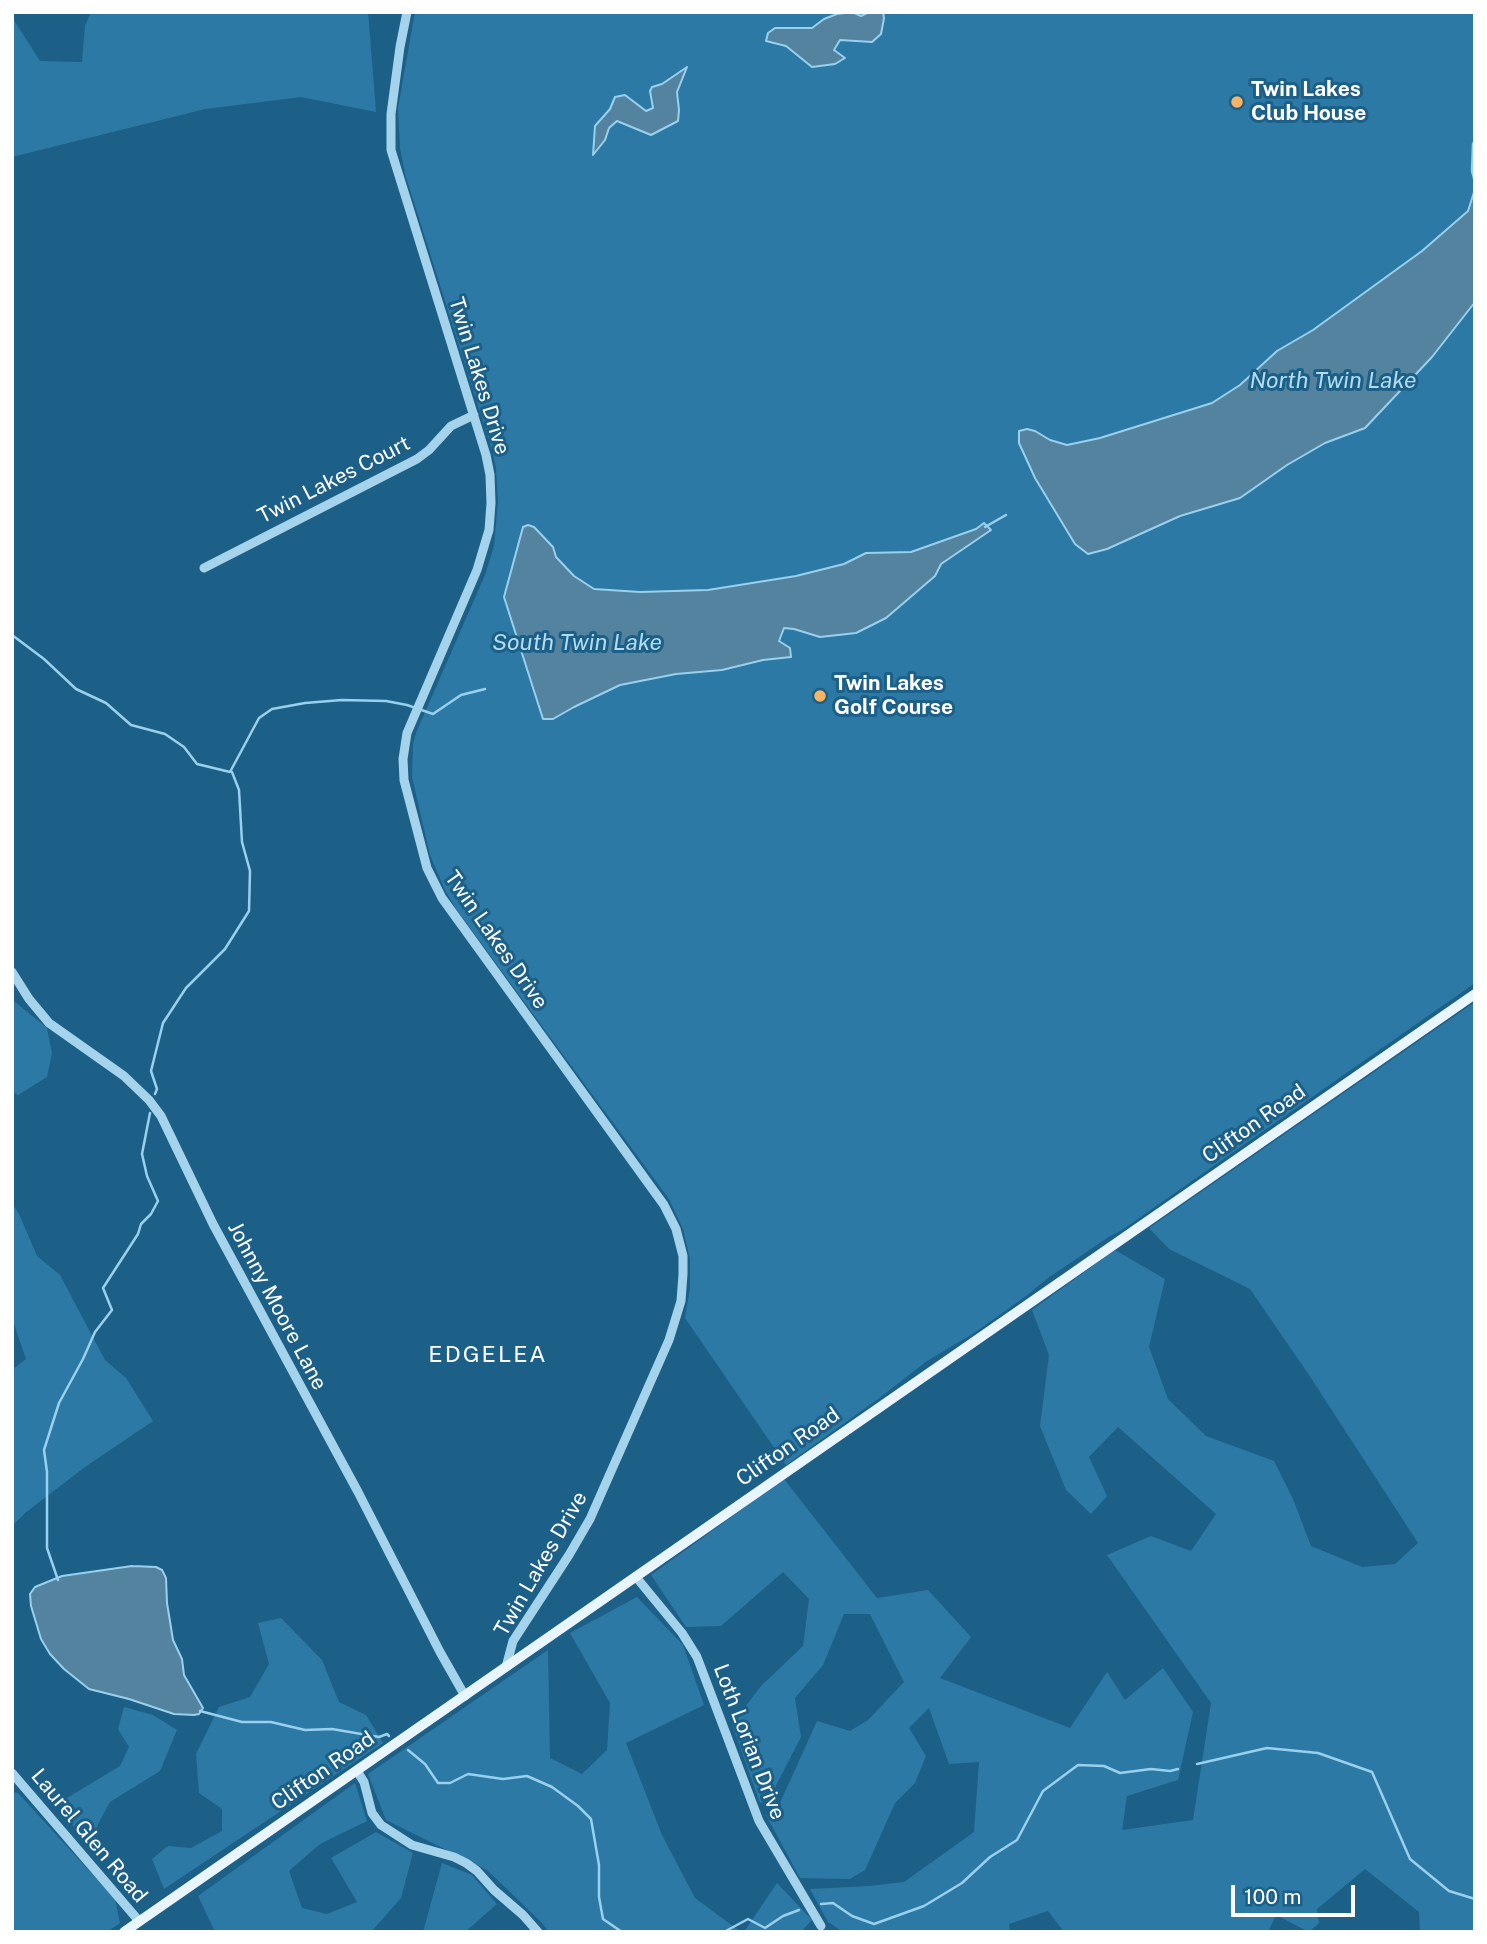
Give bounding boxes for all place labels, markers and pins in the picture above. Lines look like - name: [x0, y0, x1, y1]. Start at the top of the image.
- place label: Twin Lakes Club House: [1251, 77, 1366, 127]
- marker: Twin Lakes Club House: [1229, 94, 1245, 110]
- place label: Twin Lakes Golf Course: [834, 671, 953, 721]
- marker: Twin Lakes Golf Course: [812, 688, 828, 704]

